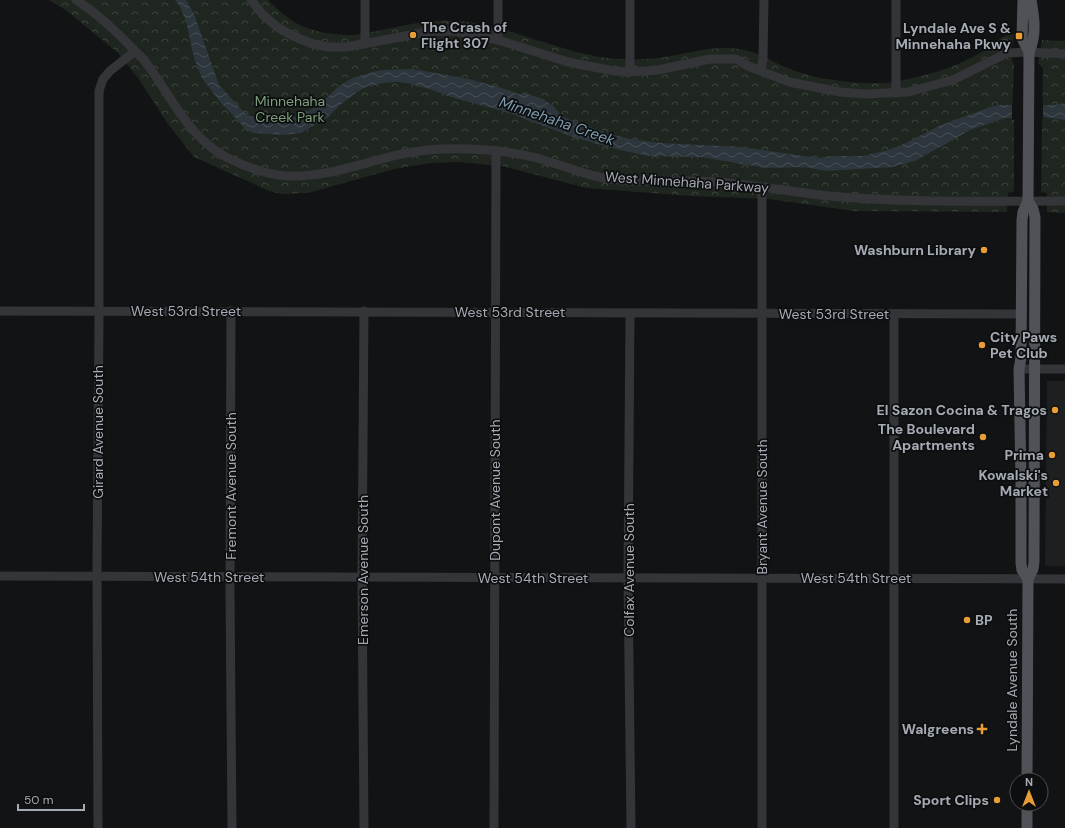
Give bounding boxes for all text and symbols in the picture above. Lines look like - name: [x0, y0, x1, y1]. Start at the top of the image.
- place label: The Crash of Flight 307: [421, 18, 507, 52]
- place label: Lyndale Ave S & Minnehaha Pkwy: [895, 19, 1012, 53]
- marker: The Crash of Flight 307: [408, 30, 418, 40]
- marker: Lyndale Ave S & Minnehaha Pkwy: [1014, 31, 1024, 41]
- park label: Minnehaha Creek Park: [255, 92, 325, 126]
- water label: Minnehaha Creek: [497, 92, 618, 150]
- street label: West Minnehaha Parkway: [604, 167, 770, 197]
- place label: Washburn Library: [854, 241, 977, 259]
- marker: Washburn Library: [979, 245, 989, 255]
- street label: West 53rd Street: [131, 302, 241, 320]
- street label: West 53rd Street: [455, 303, 565, 321]
- street label: West 53rd Street: [779, 305, 889, 323]
- place label: City Paws Pet Club: [990, 328, 1057, 362]
- marker: City Paws Pet Club: [977, 340, 987, 350]
- street label: Girard Avenue South: [89, 365, 107, 499]
- place label: El Sazon Cocina & Tragos: [877, 401, 1047, 419]
- marker: El Sazon Cocina & Tragos: [1050, 405, 1060, 415]
- street label: Fremont Avenue South: [222, 412, 240, 560]
- street label: Dupont Avenue South: [486, 419, 504, 561]
- place label: The Boulevard Apartments: [878, 420, 975, 454]
- marker: The Boulevard Apartments: [978, 432, 988, 442]
- street label: Bryant Avenue South: [753, 439, 771, 575]
- place label: Prima: [1004, 446, 1044, 464]
- marker: Prima: [1047, 450, 1057, 460]
- place label: Kowalski's Market: [979, 466, 1048, 500]
- marker: Kowalski's Market: [1051, 478, 1061, 488]
- street label: Emerson Avenue South: [354, 495, 372, 645]
- street label: Colfax Avenue South: [620, 503, 638, 637]
- street label: West 54th Street: [154, 568, 264, 586]
- street label: West 54th Street: [478, 569, 588, 587]
- street label: West 54th Street: [801, 569, 911, 587]
- street label: Lyndale Avenue South: [1003, 609, 1021, 751]
- place label: BP: [975, 611, 993, 629]
- marker: BP: [962, 615, 972, 625]
- place label: Walgreens: [902, 720, 974, 738]
- marker: Walgreens: [977, 724, 987, 734]
- north arrow: [1009, 772, 1049, 812]
- text: N: [1025, 775, 1033, 789]
- scale bar: [18, 786, 84, 812]
- place label: Sport Clips: [913, 791, 989, 809]
- text: 50 m: [24, 792, 53, 808]
- marker: Sport Clips: [992, 795, 1002, 805]

